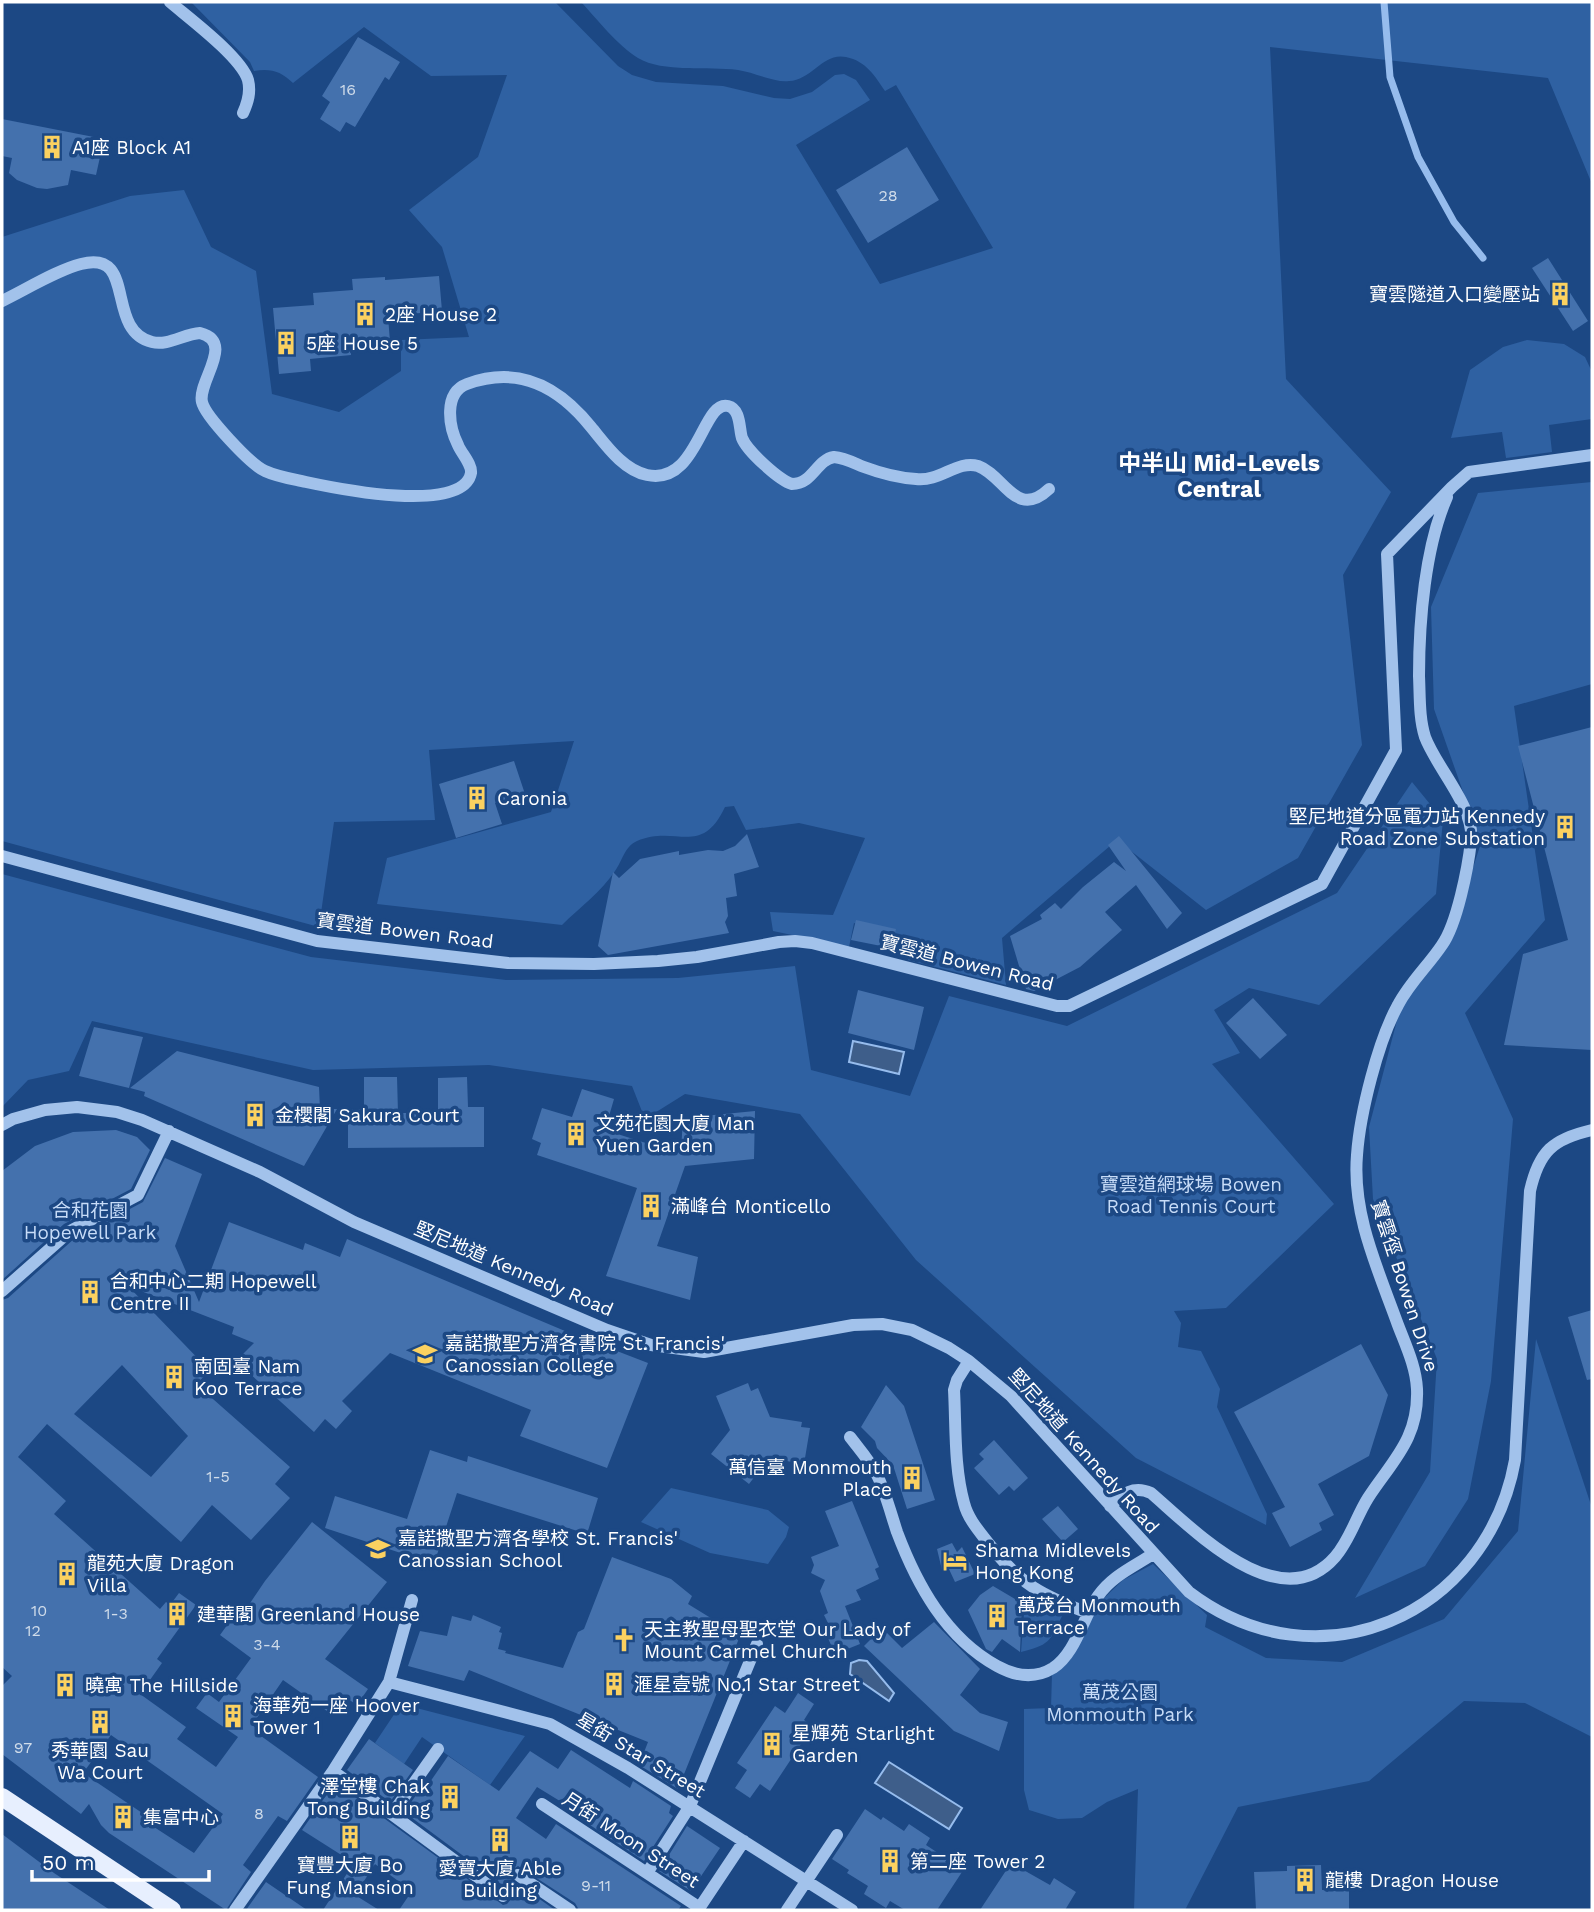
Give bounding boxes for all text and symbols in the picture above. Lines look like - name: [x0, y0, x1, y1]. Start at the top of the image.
- house number: 16: [340, 80, 356, 99]
- building icon: A1座 Block A1: [38, 133, 66, 161]
- place label: A1座 Block A1: [72, 136, 191, 159]
- house number: 28: [878, 186, 898, 205]
- building icon: 寶雲隧道入口變壓站: [1546, 280, 1574, 308]
- place label: 寶雲隧道入口變壓站: [1369, 283, 1540, 306]
- building icon: 2座 House 2: [351, 300, 379, 328]
- place label: 2座 House 2: [385, 303, 497, 326]
- building icon: 5座 House 5: [272, 329, 300, 357]
- place label: 5座 House 5: [306, 332, 418, 355]
- district label: 中半山 Mid-Levels Central: [1118, 450, 1320, 503]
- building icon: Caronia: [463, 784, 491, 812]
- place label: Caronia: [497, 787, 567, 810]
- place label: 堅尼地道分區電力站 Kennedy Road Zone Substation: [1289, 805, 1545, 850]
- building icon: 堅尼地道分區電力站 Kennedy Road Zone Substation: [1551, 813, 1579, 841]
- street label: 寶雲道 Bowen Road: [315, 909, 495, 953]
- street label: 寶雲道 Bowen Road: [878, 930, 1056, 996]
- building icon: 金櫻閣 Sakura Court: [241, 1101, 269, 1129]
- place label: 金櫻閣 Sakura Court: [275, 1104, 459, 1127]
- place label: 文苑花園大廈 Man Yuen Garden: [596, 1112, 755, 1157]
- building icon: 文苑花園大廈 Man Yuen Garden: [562, 1120, 590, 1148]
- park label: 寶雲道網球場 Bowen Road Tennis Court: [1100, 1173, 1282, 1218]
- building icon: 滿峰台 Monticello: [637, 1192, 665, 1220]
- place label: 滿峰台 Monticello: [671, 1195, 831, 1218]
- street label: 寶雲徑 Bowen Drive: [1366, 1197, 1444, 1375]
- park label: 合和花園 Hopewell Park: [24, 1199, 157, 1244]
- street label: 堅尼地道 Kennedy Road: [411, 1217, 617, 1321]
- place label: 合和中心二期 Hopewell Centre II: [110, 1270, 317, 1315]
- building icon: 合和中心二期 Hopewell Centre II: [76, 1278, 104, 1306]
- place label: 嘉諾撒聖方濟各書院 St. Francis' Canossian College: [445, 1332, 725, 1377]
- school or university icon: 嘉諾撒聖方濟各書院 St. Francis' Canossian College: [411, 1340, 439, 1368]
- place label: 南固臺 Nam Koo Terrace: [194, 1355, 302, 1400]
- building icon: 南固臺 Nam Koo Terrace: [160, 1363, 188, 1391]
- street label: 堅尼地道 Kennedy Road: [1004, 1364, 1164, 1538]
- place label: 萬信臺 Monmouth Place: [728, 1456, 892, 1501]
- building icon: 萬信臺 Monmouth Place: [898, 1464, 926, 1492]
- house number: 1-5: [206, 1467, 230, 1486]
- place label: 嘉諾撒聖方濟各學校 St. Francis' Canossian School: [398, 1527, 678, 1572]
- school or university icon: 嘉諾撒聖方濟各學校 St. Francis' Canossian School: [364, 1535, 392, 1563]
- place label: Shama Midlevels Hong Kong: [975, 1539, 1131, 1584]
- hotel icon: Shama Midlevels Hong Kong: [941, 1547, 969, 1575]
- place label: 龍苑大廈 Dragon Villa: [87, 1552, 235, 1597]
- building icon: 龍苑大廈 Dragon Villa: [53, 1560, 81, 1588]
- place label: 萬茂台 Monmouth Terrace: [1017, 1594, 1181, 1639]
- building icon: 建華閣 Greenland House: [163, 1600, 191, 1628]
- house number: 10: [31, 1601, 47, 1620]
- building icon: 萬茂台 Monmouth Terrace: [983, 1602, 1011, 1630]
- place label: 建華閣 Greenland House: [197, 1603, 420, 1626]
- house number: 1-3: [104, 1604, 128, 1623]
- place label: 天主教聖母聖衣堂 Our Lady of Mount Carmel Church: [644, 1618, 911, 1663]
- house number: 12: [25, 1621, 41, 1640]
- church icon: 天主教聖母聖衣堂 Our Lady of Mount Carmel Church: [610, 1626, 638, 1654]
- house number: 3-4: [253, 1635, 281, 1654]
- building icon: 滙星壹號 No.1 Star Street: [600, 1670, 628, 1698]
- building icon: 曉寓 The Hillside: [51, 1671, 79, 1699]
- place label: 滙星壹號 No.1 Star Street: [634, 1673, 860, 1696]
- place label: 曉寓 The Hillside: [85, 1674, 238, 1697]
- park label: 萬茂公園 Monmouth Park: [1046, 1681, 1194, 1726]
- place label: 海華苑一座 Hoover Tower 1: [253, 1694, 420, 1739]
- building icon: 海華苑一座 Hoover Tower 1: [219, 1702, 247, 1730]
- street label: 星街 Star Street: [572, 1707, 710, 1803]
- building icon: 秀華園 Sau Wa Court: [86, 1708, 114, 1736]
- place label: 星輝苑 Starlight Garden: [792, 1722, 935, 1767]
- building icon: 星輝苑 Starlight Garden: [758, 1730, 786, 1758]
- house number: 97: [14, 1738, 32, 1757]
- place label: 秀華園 Sau Wa Court: [51, 1739, 149, 1784]
- place label: 澤堂樓 Chak Tong Building: [307, 1775, 431, 1820]
- building icon: 澤堂樓 Chak Tong Building: [436, 1783, 464, 1811]
- street label: 月街 Moon Street: [558, 1787, 704, 1893]
- building icon: 集富中心: [109, 1803, 137, 1831]
- house number: 8: [254, 1804, 264, 1823]
- place label: 集富中心: [143, 1806, 219, 1829]
- building icon: 寶豐大廈 Bo Fung Mansion: [336, 1823, 364, 1851]
- building icon: 愛寶大廈 Able Building: [486, 1826, 514, 1854]
- scale bar: [32, 1839, 208, 1883]
- building icon: 第二座 Tower 2: [876, 1847, 904, 1875]
- text: 50 m: [42, 1850, 94, 1875]
- place label: 第二座 Tower 2: [910, 1850, 1045, 1873]
- place label: 寶豐大廈 Bo Fung Mansion: [286, 1854, 414, 1899]
- place label: 愛寶大廈 Able Building: [438, 1857, 562, 1902]
- building icon: 龍樓 Dragon House: [1291, 1866, 1319, 1894]
- place label: 龍樓 Dragon House: [1325, 1869, 1499, 1892]
- house number: 9-11: [581, 1876, 611, 1895]

